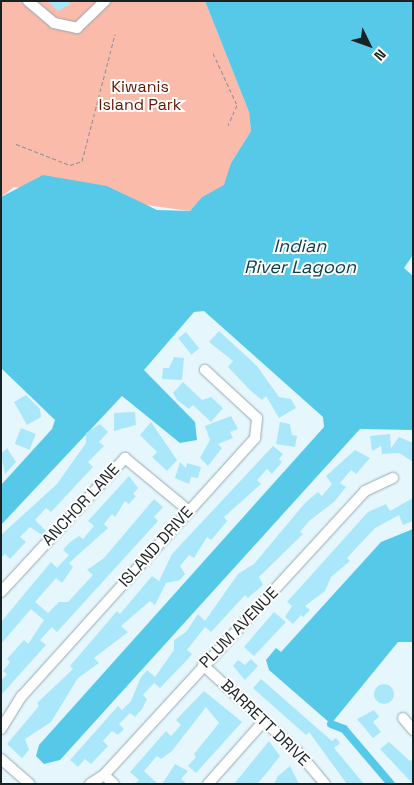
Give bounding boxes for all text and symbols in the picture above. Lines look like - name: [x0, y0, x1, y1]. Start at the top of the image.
- north arrow: [344, 20, 394, 70]
- text: N: [370, 46, 390, 65]
- park label: Kiwanis Island Park: [99, 77, 181, 115]
- water label: Indian River Lagoon: [244, 236, 356, 278]
- street label: ANCHOR LANE: [38, 460, 124, 550]
- street label: ISLAND DRIVE: [115, 503, 197, 591]
- street label: PLUM AVENUE: [196, 584, 282, 672]
- street label: BARRETT DRIVE: [217, 676, 313, 770]

